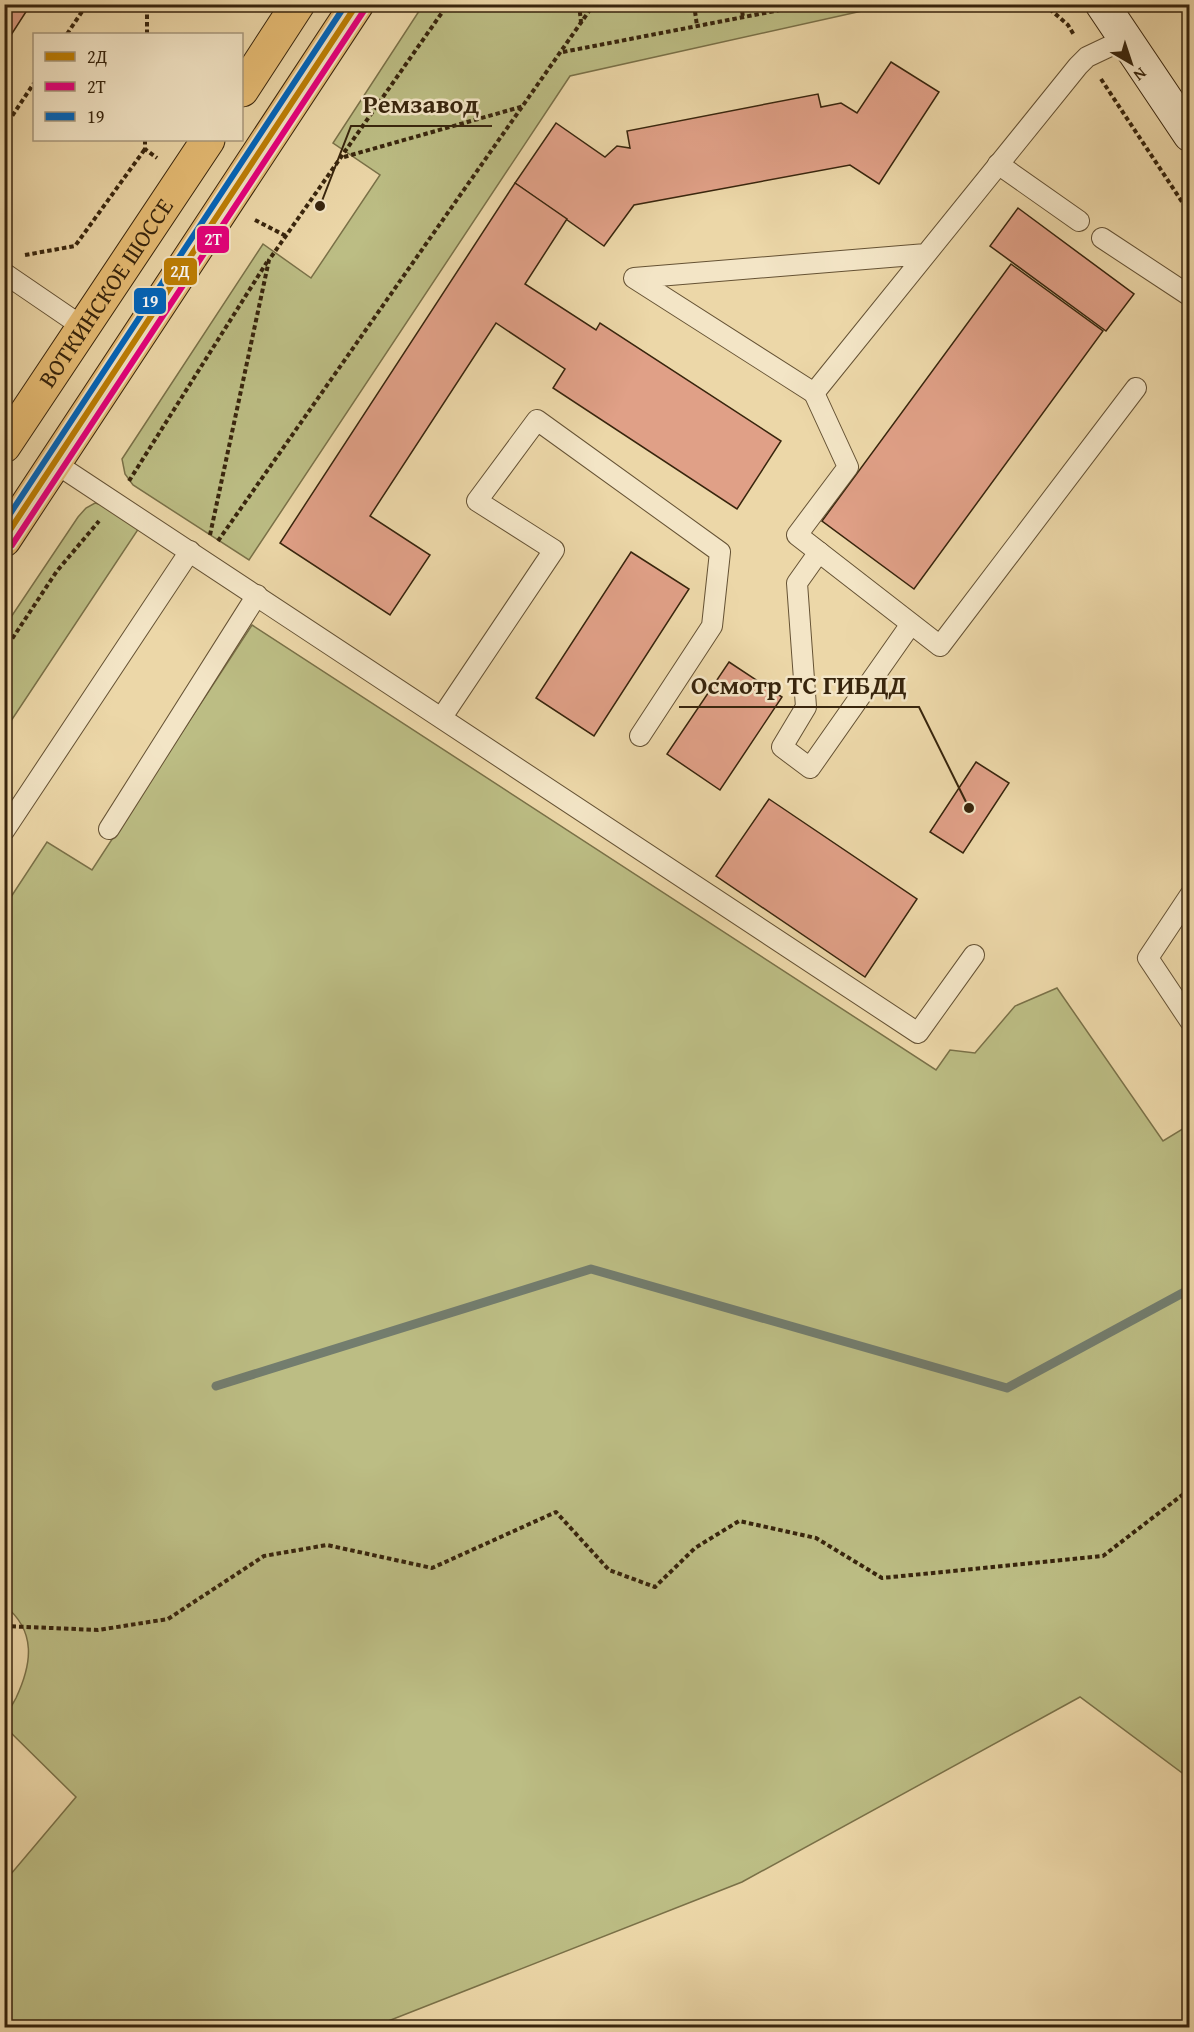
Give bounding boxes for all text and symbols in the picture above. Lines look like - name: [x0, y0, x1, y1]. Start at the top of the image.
- legend: [33, 33, 243, 141]
- north arrow: [1101, 33, 1161, 93]
- text: 2Д: [87, 43, 107, 70]
- text: N: [1128, 62, 1152, 88]
- text: 2Т: [87, 73, 106, 100]
- callout: Ремзавод: [351, 82, 492, 126]
- text: Ремзавод: [363, 84, 479, 123]
- text: 19: [87, 103, 104, 130]
- street label: ВОТКИНСКОЕ ШОССЕ: [30, 191, 182, 394]
- line badge: 2Т: [196, 225, 230, 254]
- text: 2Т: [204, 227, 222, 251]
- line badge: 2Д: [163, 257, 198, 286]
- text: 2Д: [170, 259, 190, 283]
- line badge: 19: [133, 287, 167, 315]
- text: 19: [142, 289, 158, 313]
- callout: Осмотр ТС ГИБДД: [679, 663, 919, 707]
- text: Осмотр ТС ГИБДД: [691, 665, 907, 704]

